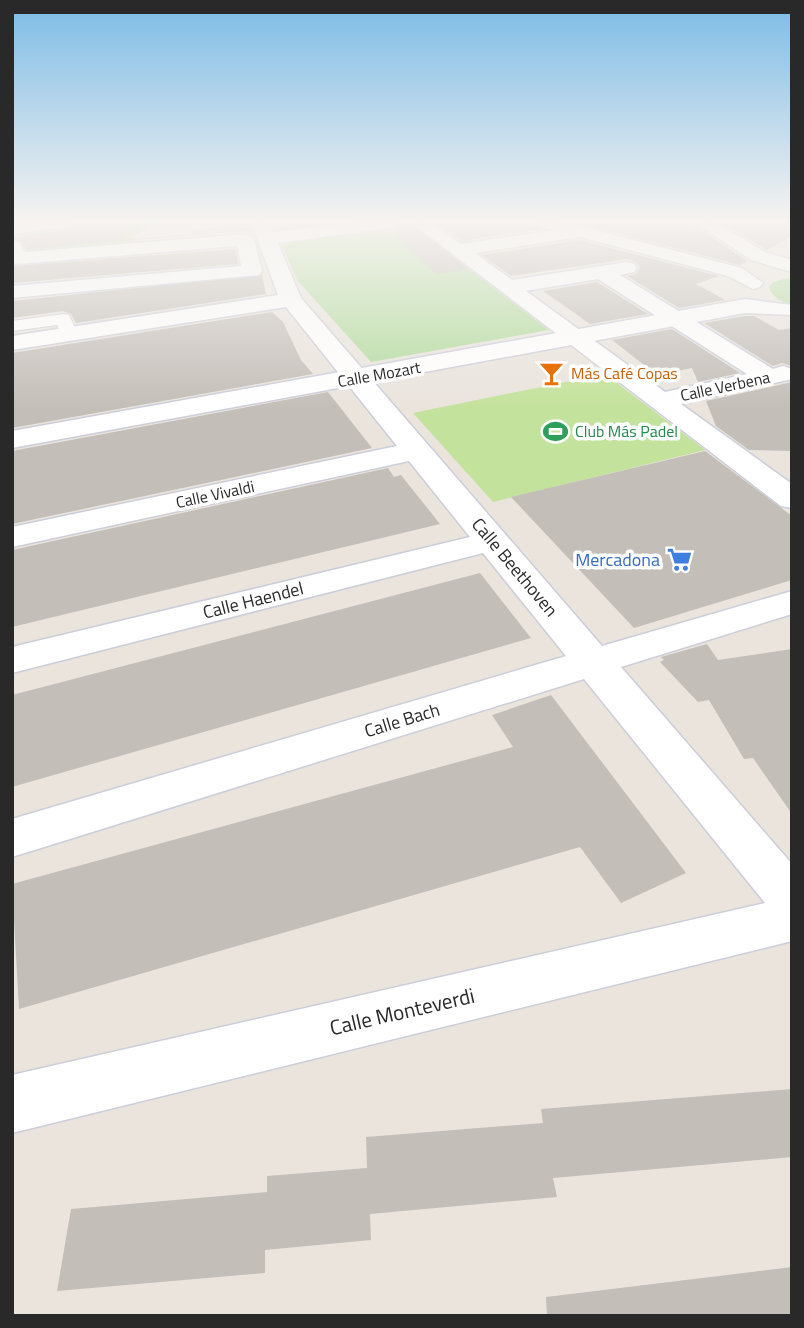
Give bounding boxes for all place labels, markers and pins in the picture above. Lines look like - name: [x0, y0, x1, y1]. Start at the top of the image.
- bar icon: Más Café Copas: [537, 359, 565, 387]
- place label: Más Café Copas: [571, 361, 678, 385]
- sports icon: Club Más Padel: [541, 417, 569, 445]
- place label: Club Más Padel: [575, 419, 678, 443]
- supermarket icon: Mercadona: [666, 545, 694, 573]
- place label: Mercadona: [575, 546, 660, 573]

